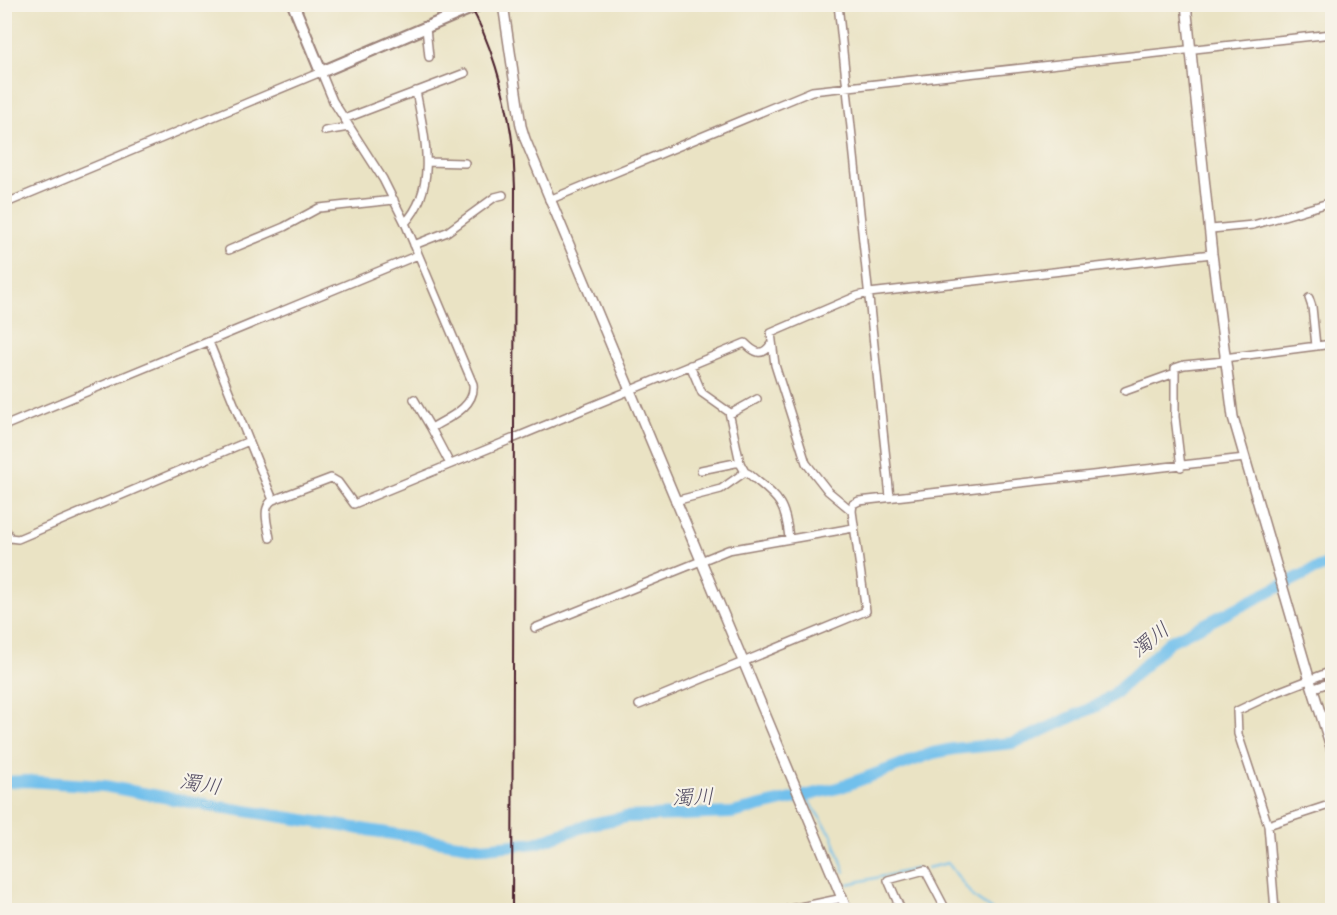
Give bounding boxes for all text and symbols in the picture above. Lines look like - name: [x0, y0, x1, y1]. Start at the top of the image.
- water label: 濁川: [1123, 612, 1175, 664]
- water label: 濁川: [178, 763, 224, 801]
- water label: 濁川: [671, 778, 715, 812]

